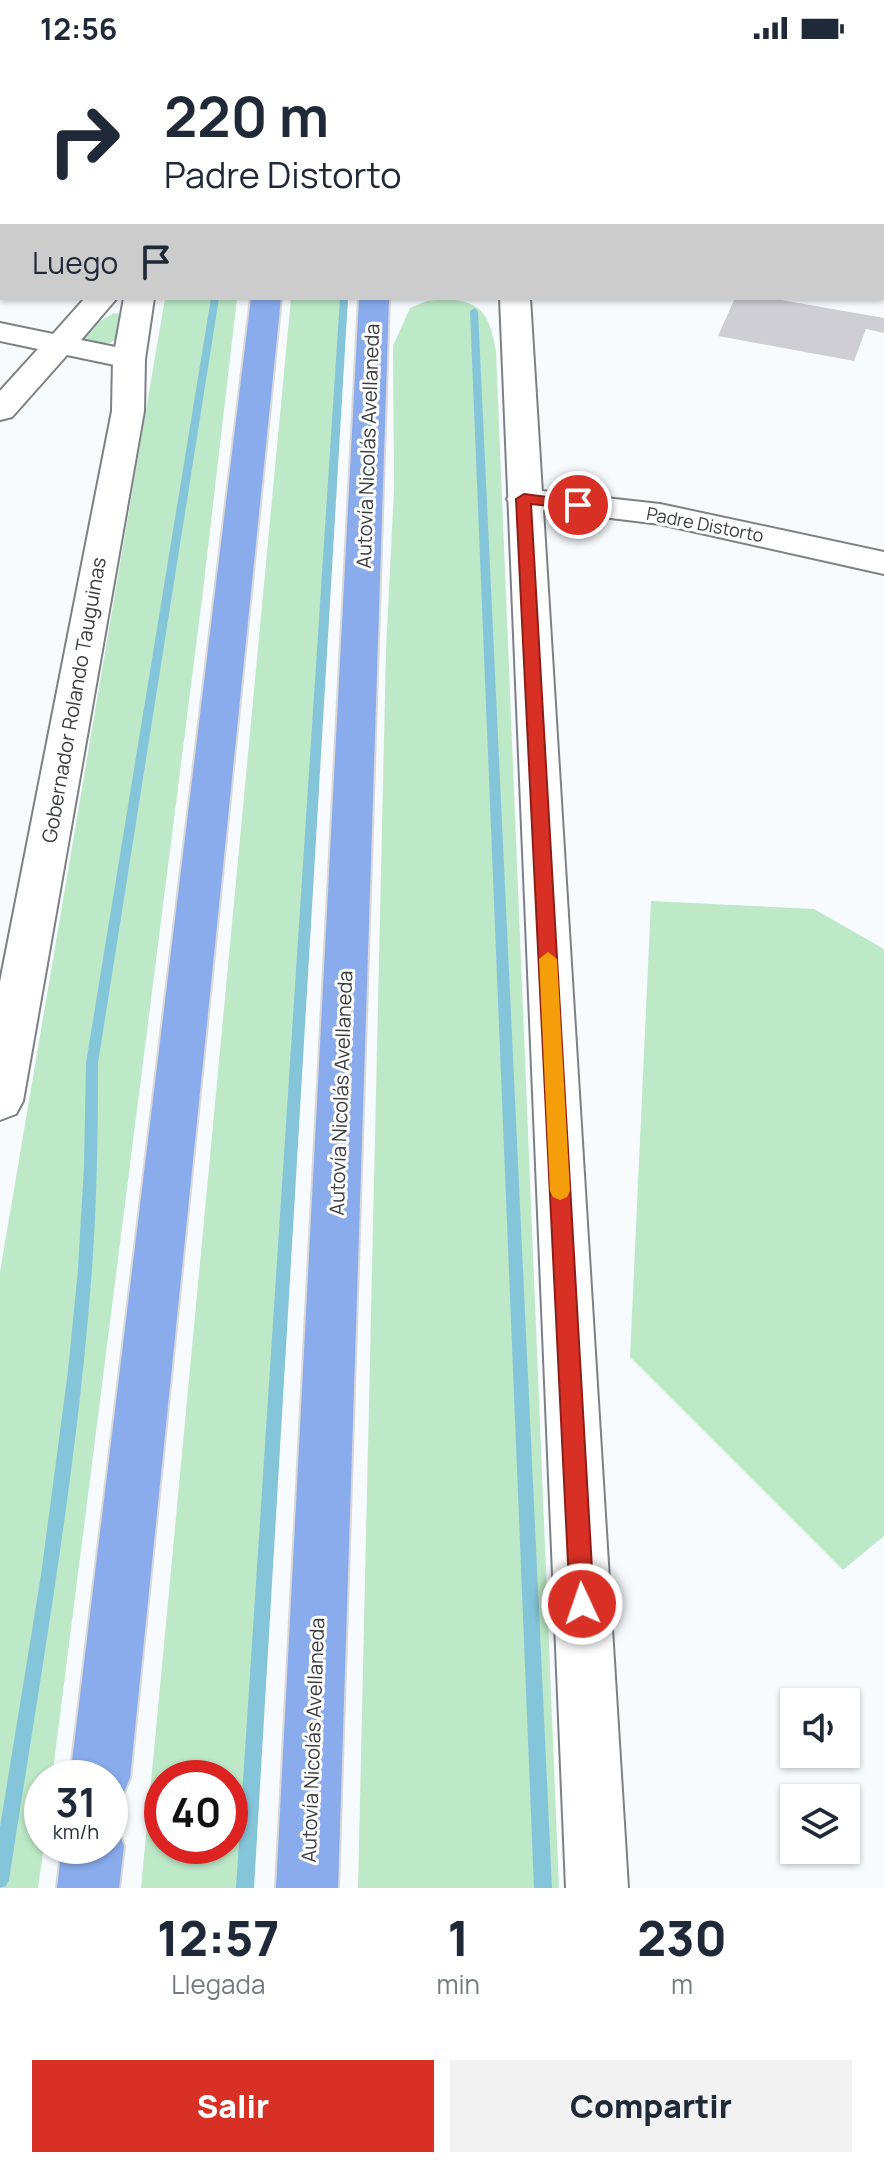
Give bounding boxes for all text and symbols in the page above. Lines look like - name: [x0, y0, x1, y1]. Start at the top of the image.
- text: 12:56: [40, 8, 118, 49]
- text: 220 m: [164, 77, 329, 154]
- icon: right: [32, 88, 136, 192]
- text: Padre Distorto: [164, 150, 402, 199]
- icon: arrive: [134, 240, 178, 284]
- text: Luego: [32, 242, 118, 283]
- street label: Autovía Nicolás Avellaneda: [350, 323, 385, 569]
- pin: [544, 471, 612, 539]
- icon: arrive: [556, 483, 600, 527]
- street label: Padre Distorto: [645, 501, 766, 547]
- street label: Gobernador Rolando Tauguinas: [35, 555, 112, 845]
- street label: Autovía Nicolás Avellaneda: [323, 970, 358, 1216]
- position arrow: [540, 1562, 624, 1646]
- street label: Autovía Nicolás Avellaneda: [295, 1617, 330, 1863]
- map controls: [780, 1688, 860, 1864]
- button: sound: [780, 1688, 860, 1768]
- speed limit sign: 40: [144, 1760, 248, 1864]
- text: 31: [56, 1774, 96, 1829]
- button: layers: [780, 1784, 860, 1864]
- text: km/h: [53, 1818, 99, 1845]
- text: 12:57: [157, 1905, 279, 1970]
- text: 1: [447, 1905, 469, 1970]
- text: 230: [637, 1905, 727, 1970]
- text: Llegada: [171, 1966, 265, 2002]
- text: min: [437, 1966, 480, 2002]
- text: m: [671, 1966, 693, 2002]
- button: Salir: [32, 2060, 434, 2152]
- button: Compartir: [450, 2060, 852, 2152]

